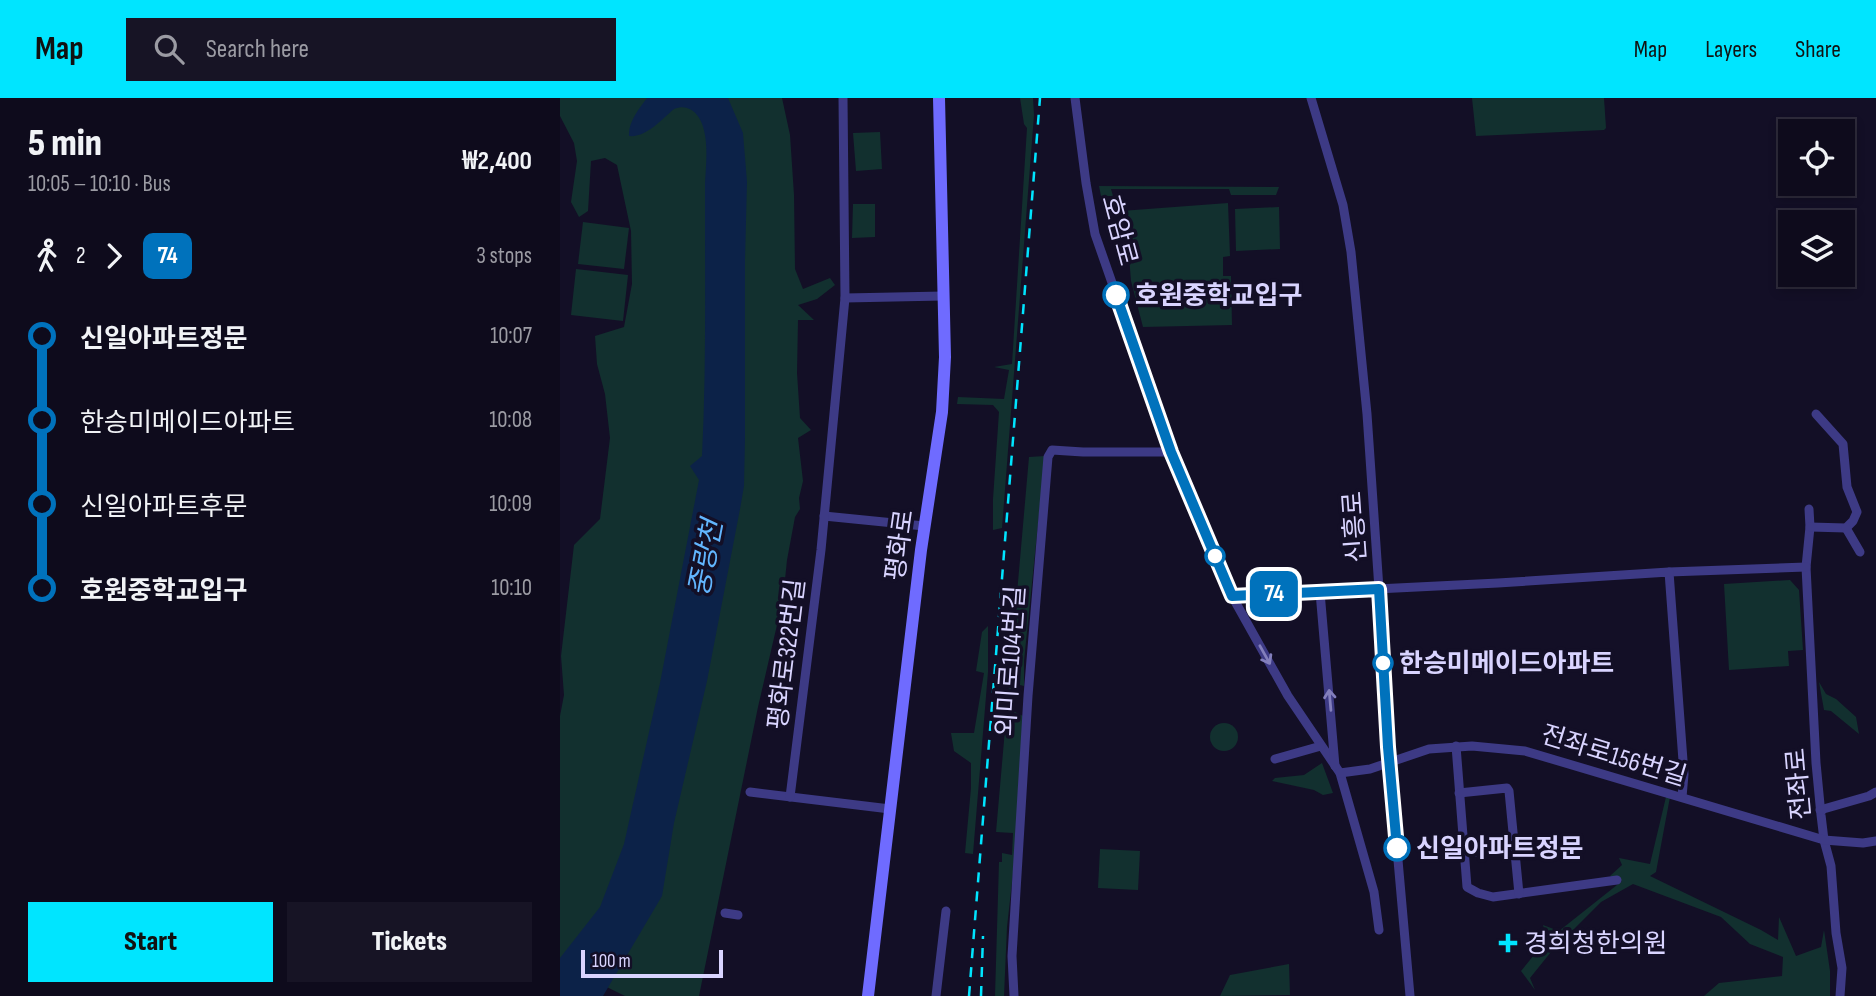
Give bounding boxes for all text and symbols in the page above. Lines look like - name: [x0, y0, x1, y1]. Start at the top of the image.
- search box: [126, 18, 616, 81]
- text: Map: [35, 29, 84, 69]
- icon: search: [150, 30, 188, 68]
- text: Search here: [206, 34, 309, 65]
- text: Map: [1634, 35, 1667, 64]
- text: Layers: [1705, 35, 1757, 64]
- text: Share: [1795, 35, 1841, 64]
- map controls: [1778, 119, 1855, 287]
- button: locate: [1778, 119, 1855, 196]
- text: 5 min: [28, 121, 102, 166]
- text: ₩2,400: [462, 146, 532, 177]
- text: 10:05 – 10:10 · Bus: [28, 170, 171, 198]
- street label: 호암로: [1094, 192, 1143, 269]
- button: layers: [1778, 210, 1855, 287]
- icon: walk: [28, 237, 66, 275]
- icon: forward: [95, 237, 133, 275]
- text: 74: [157, 241, 178, 270]
- text: 2: [76, 242, 85, 270]
- text: 3 stops: [476, 242, 532, 270]
- place label: 호원중학교입구: [1135, 281, 1302, 312]
- marker: 호원중학교입구: [1103, 282, 1129, 308]
- text: 10:07: [490, 322, 532, 350]
- text: 신일아파트정문: [80, 324, 247, 355]
- text: 10:08: [489, 406, 532, 434]
- text: 한승미메이드아파트: [80, 408, 295, 439]
- text: 10:09: [489, 490, 532, 518]
- street label: 신흥로: [1338, 490, 1373, 564]
- text: 신일아파트후문: [80, 492, 247, 523]
- street label: 평화로: [880, 508, 921, 583]
- water label: 중랑천: [683, 514, 731, 599]
- unlabelled marker: [1205, 546, 1225, 566]
- line badge: 74: [1242, 571, 1306, 617]
- text: 10:10: [491, 574, 532, 602]
- text: 호원중학교입구: [80, 576, 247, 607]
- street label: 평화로322번길: [763, 577, 812, 731]
- text: 74: [1264, 579, 1284, 608]
- street label: 외미로104번길: [991, 585, 1032, 738]
- one-way arrow: [1259, 644, 1272, 665]
- place label: 한승미메이드아파트: [1399, 649, 1614, 680]
- marker: 한승미메이드아파트: [1373, 653, 1393, 673]
- one-way arrow: [1323, 689, 1336, 712]
- street label: 전좌로156번길: [1537, 720, 1690, 793]
- street label: 전좌로: [1781, 747, 1818, 821]
- place label: 신일아파트정문: [1416, 834, 1583, 865]
- marker: 신일아파트정문: [1384, 835, 1410, 861]
- button: Start: [28, 902, 273, 982]
- button: Tickets: [287, 902, 532, 982]
- place label: 경희청한의원: [1524, 929, 1668, 960]
- marker: 경희청한의원: [1498, 933, 1518, 953]
- scale bar: [581, 947, 723, 979]
- text: 100 m: [592, 950, 631, 973]

